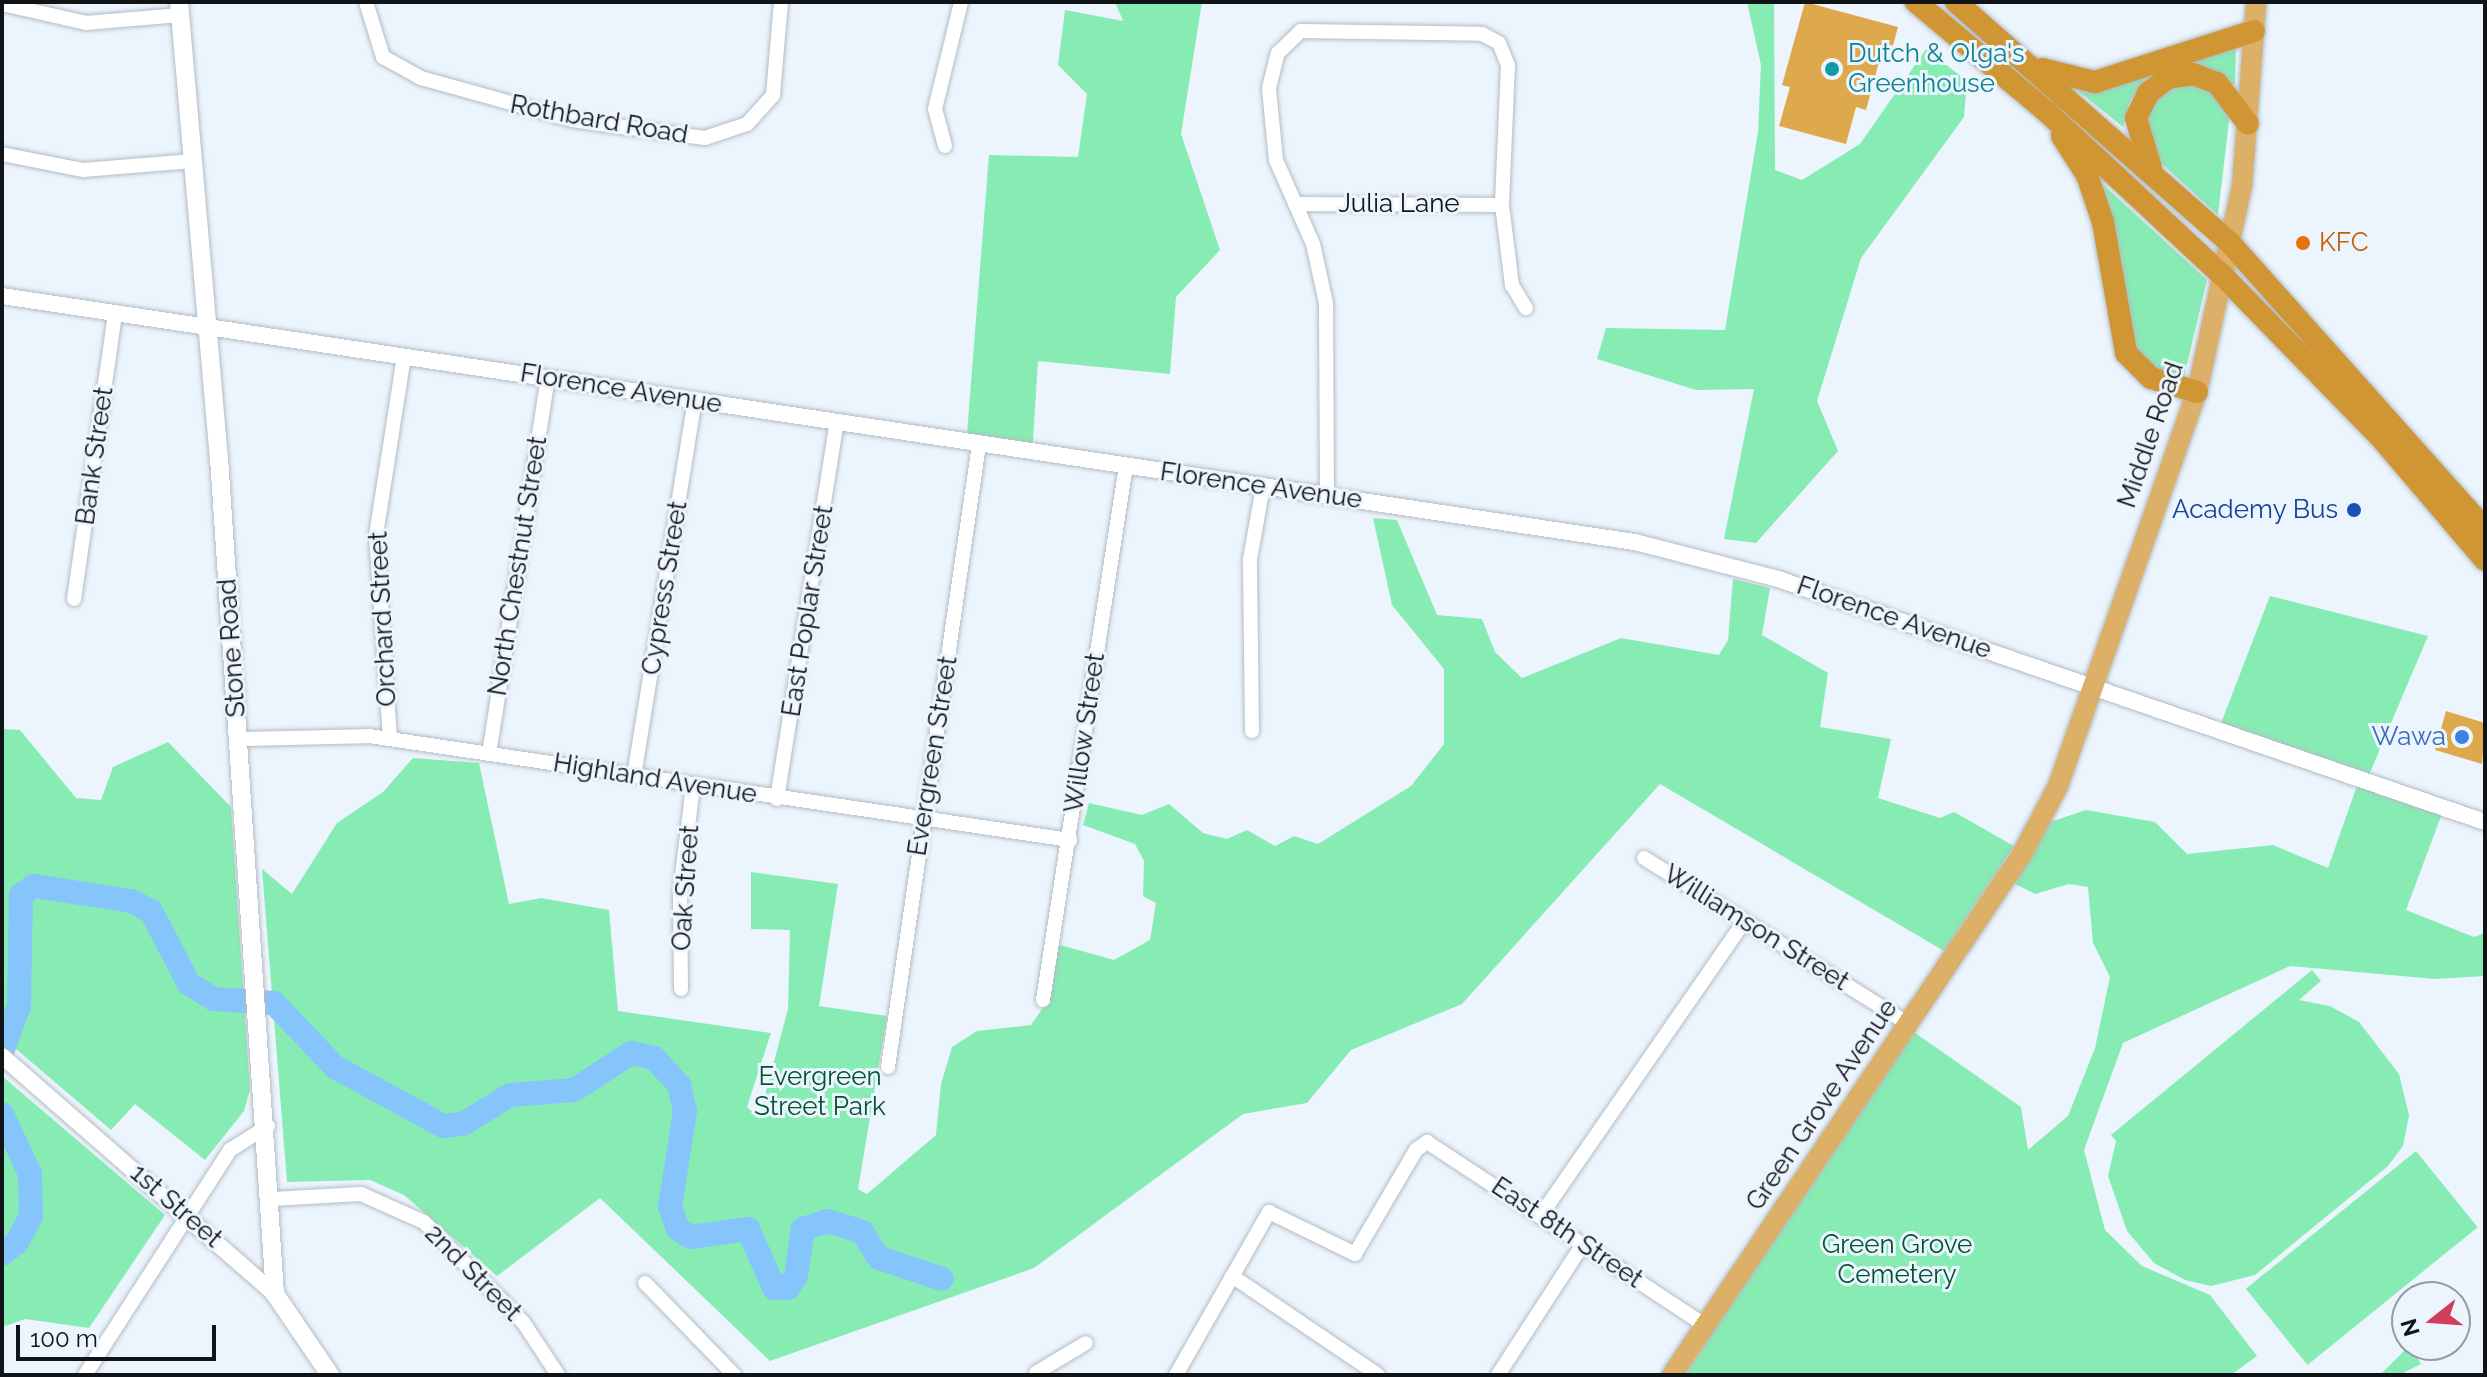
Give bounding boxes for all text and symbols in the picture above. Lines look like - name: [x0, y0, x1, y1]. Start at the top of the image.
- place label: Dutch & Olga's Greenhouse: [1848, 38, 2024, 100]
- marker: Dutch & Olga's Greenhouse: [1823, 60, 1841, 78]
- street label: Rothbard Road: [508, 89, 690, 151]
- street label: Julia Lane: [1338, 188, 1460, 220]
- place label: KFC: [2319, 227, 2369, 259]
- marker: KFC: [2294, 234, 2312, 252]
- street label: Florence Avenue: [518, 358, 724, 420]
- street label: Middle Road: [2111, 358, 2191, 512]
- street label: Bank Street: [70, 385, 120, 527]
- street label: North Chestnut Street: [482, 434, 554, 698]
- street label: Florence Avenue: [1158, 456, 1364, 516]
- place label: Academy Bus: [2171, 494, 2338, 526]
- street label: Cypress Street: [636, 499, 694, 677]
- marker: Academy Bus: [2345, 501, 2363, 519]
- street label: East Poplar Street: [776, 503, 840, 719]
- street label: Orchard Street: [363, 531, 403, 707]
- street label: Florence Avenue: [1792, 570, 1996, 666]
- street label: Stone Road: [212, 578, 252, 718]
- street label: Willow Street: [1058, 651, 1112, 815]
- street label: Evergreen Street: [902, 654, 964, 858]
- place label: Wawa: [2371, 721, 2446, 753]
- marker: Wawa: [2453, 728, 2471, 746]
- street label: Highland Avenue: [551, 747, 759, 811]
- street label: Oak Street: [666, 824, 706, 952]
- street label: Williamson Street: [1658, 858, 1854, 998]
- street label: Green Grove Avenue: [1740, 993, 1904, 1217]
- park label: Evergreen Street Park: [754, 1061, 886, 1122]
- street label: 1st Street: [124, 1158, 228, 1254]
- street label: East 8th Street: [1485, 1171, 1649, 1295]
- street label: 2nd Street: [418, 1218, 528, 1328]
- park label: Green Grove Cemetery: [1822, 1229, 1972, 1290]
- north arrow: [2391, 1281, 2471, 1361]
- scale bar: [20, 1309, 220, 1359]
- text: N: [2395, 1316, 2425, 1339]
- text: 100 m: [30, 1324, 98, 1353]

